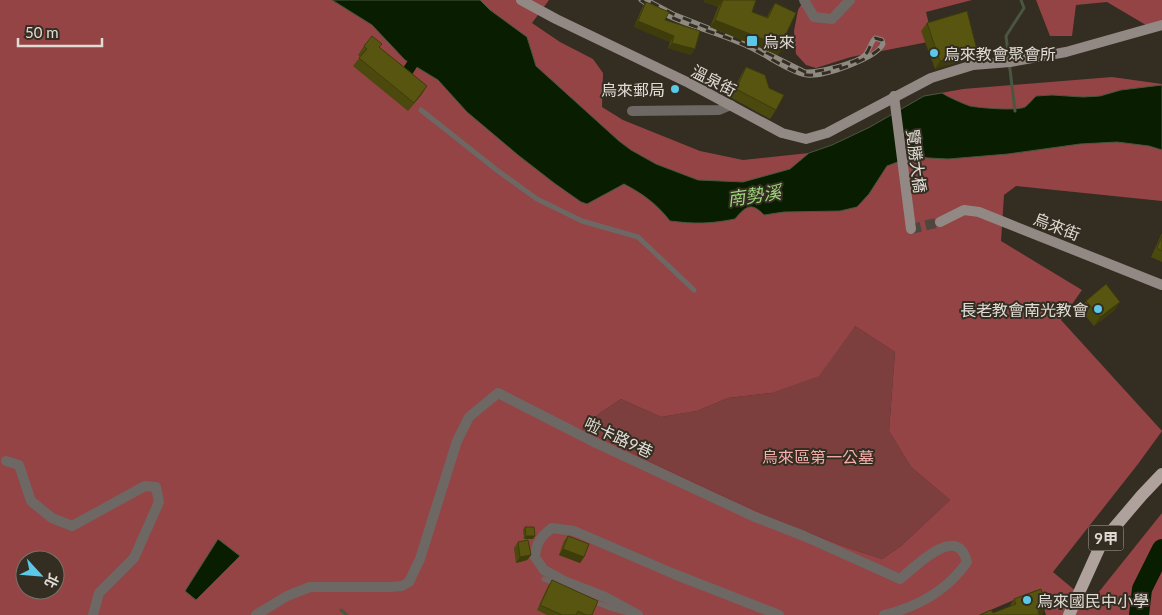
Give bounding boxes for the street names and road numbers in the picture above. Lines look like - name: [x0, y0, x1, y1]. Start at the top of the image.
- street label: 溫泉街: [688, 61, 740, 99]
- street label: 覽勝大橋: [904, 128, 930, 194]
- street label: 烏來街: [1031, 209, 1083, 243]
- street label: 啦卡路9巷: [582, 413, 656, 461]
- road number: 9甲: [1088, 526, 1124, 550]

